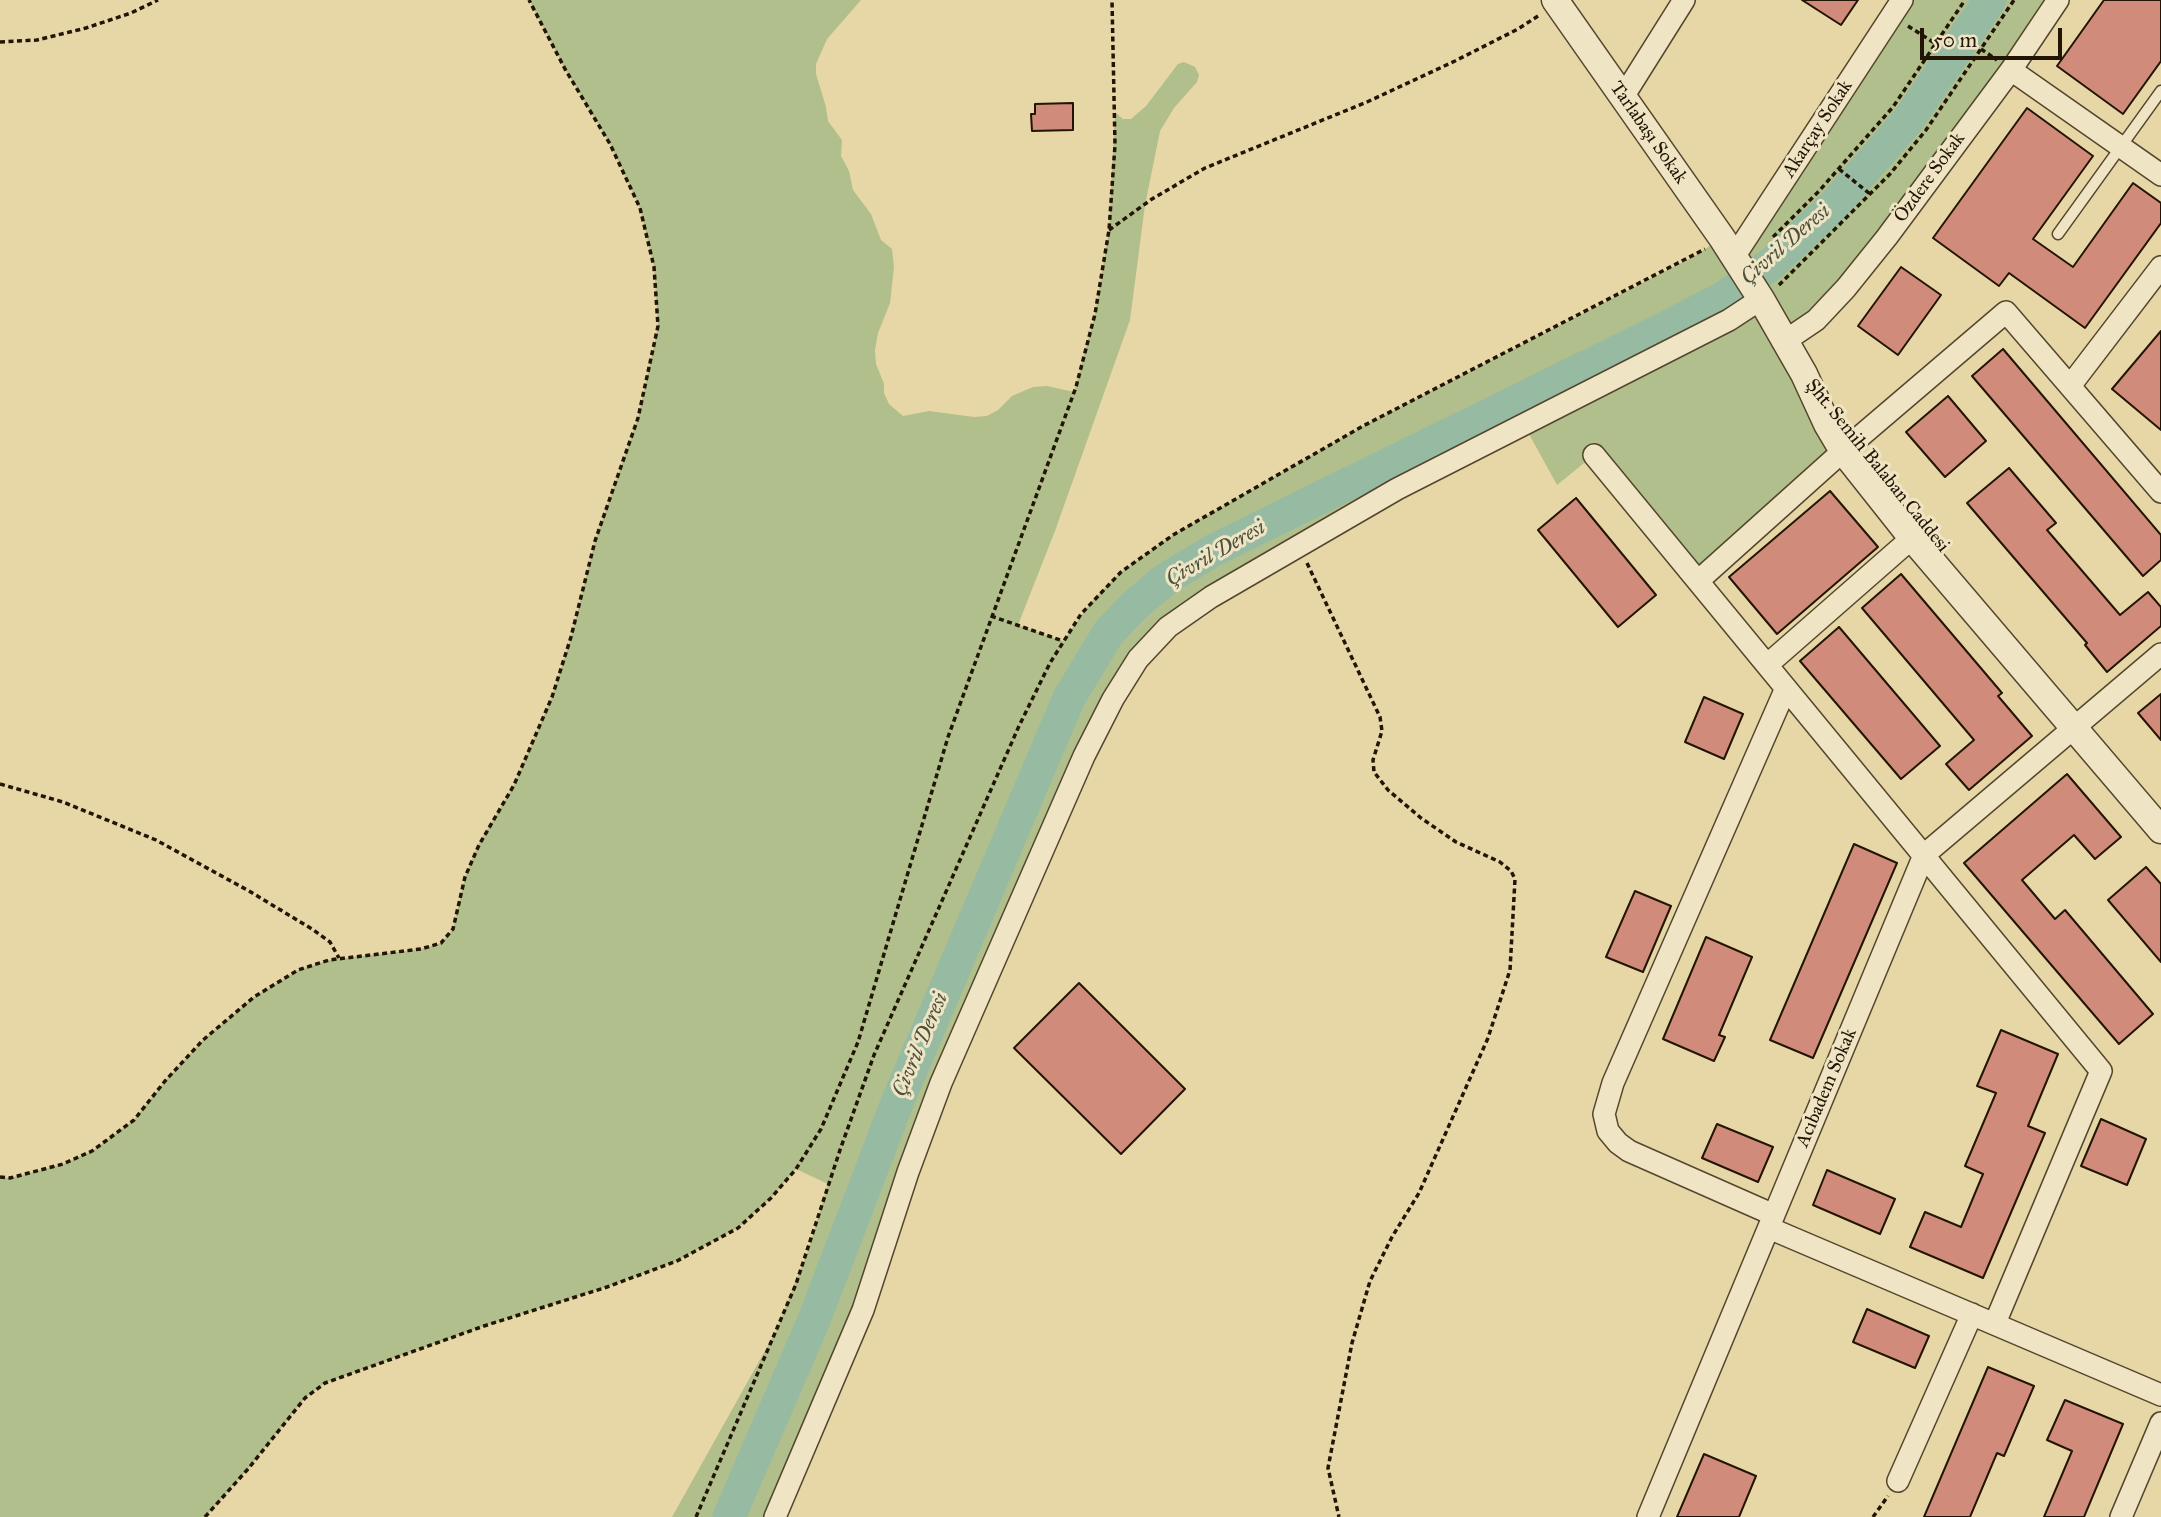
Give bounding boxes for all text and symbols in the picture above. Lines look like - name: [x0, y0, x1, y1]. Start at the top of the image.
- scale bar: [1923, 14, 2065, 58]
- text: 50 m: [1933, 27, 1977, 53]
- street label: Akarçay Sokak: [1778, 76, 1858, 182]
- street label: Tarlabaşı Sokak: [1604, 77, 1692, 189]
- street label: Özdere Sokak: [1890, 128, 1970, 228]
- water label: Çivril Deresi: [1736, 199, 1836, 291]
- street label: Şht. Semih Balaban Caddesi: [1800, 375, 1954, 557]
- water label: Çivril Deresi: [1162, 515, 1270, 593]
- water label: Çivril Deresi: [888, 989, 954, 1101]
- street label: Acıbadem Sokak: [1792, 1025, 1862, 1151]

